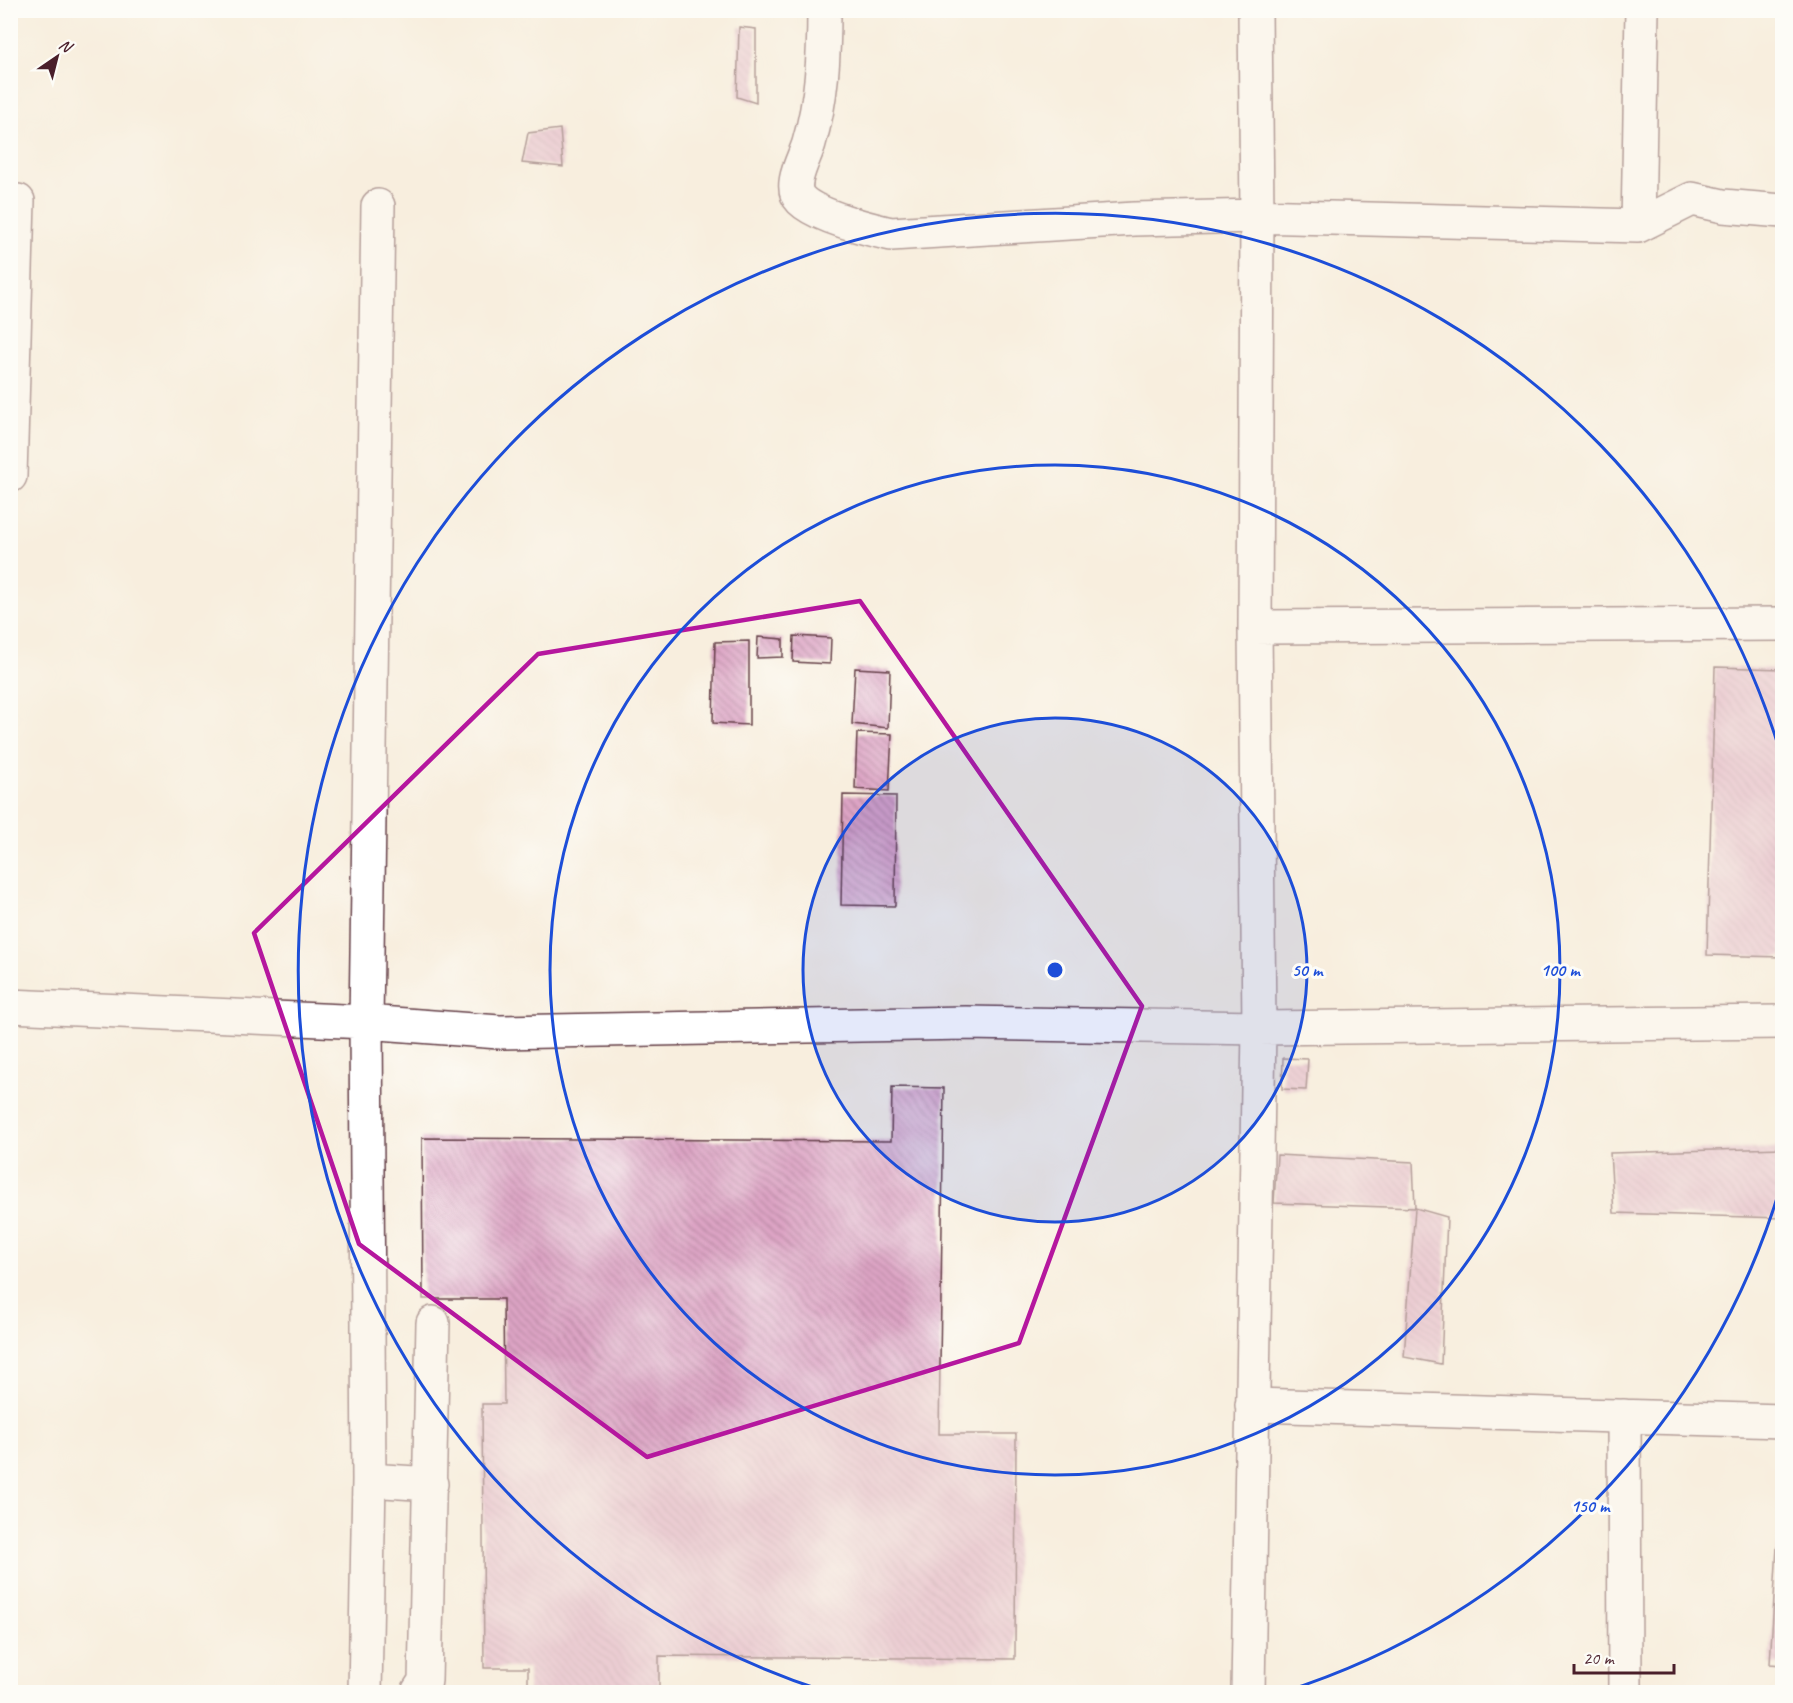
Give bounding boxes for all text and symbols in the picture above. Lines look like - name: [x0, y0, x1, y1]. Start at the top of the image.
- north arrow: [27, 27, 87, 87]
- text: N: [55, 34, 77, 58]
- text: 50 m: [1292, 959, 1324, 981]
- text: 100 m: [1541, 959, 1581, 981]
- centre of rings: [1045, 960, 1065, 980]
- text: 150 m: [1571, 1495, 1611, 1517]
- scale bar: [1574, 1637, 1674, 1675]
- text: 20 m: [1583, 1647, 1616, 1669]

